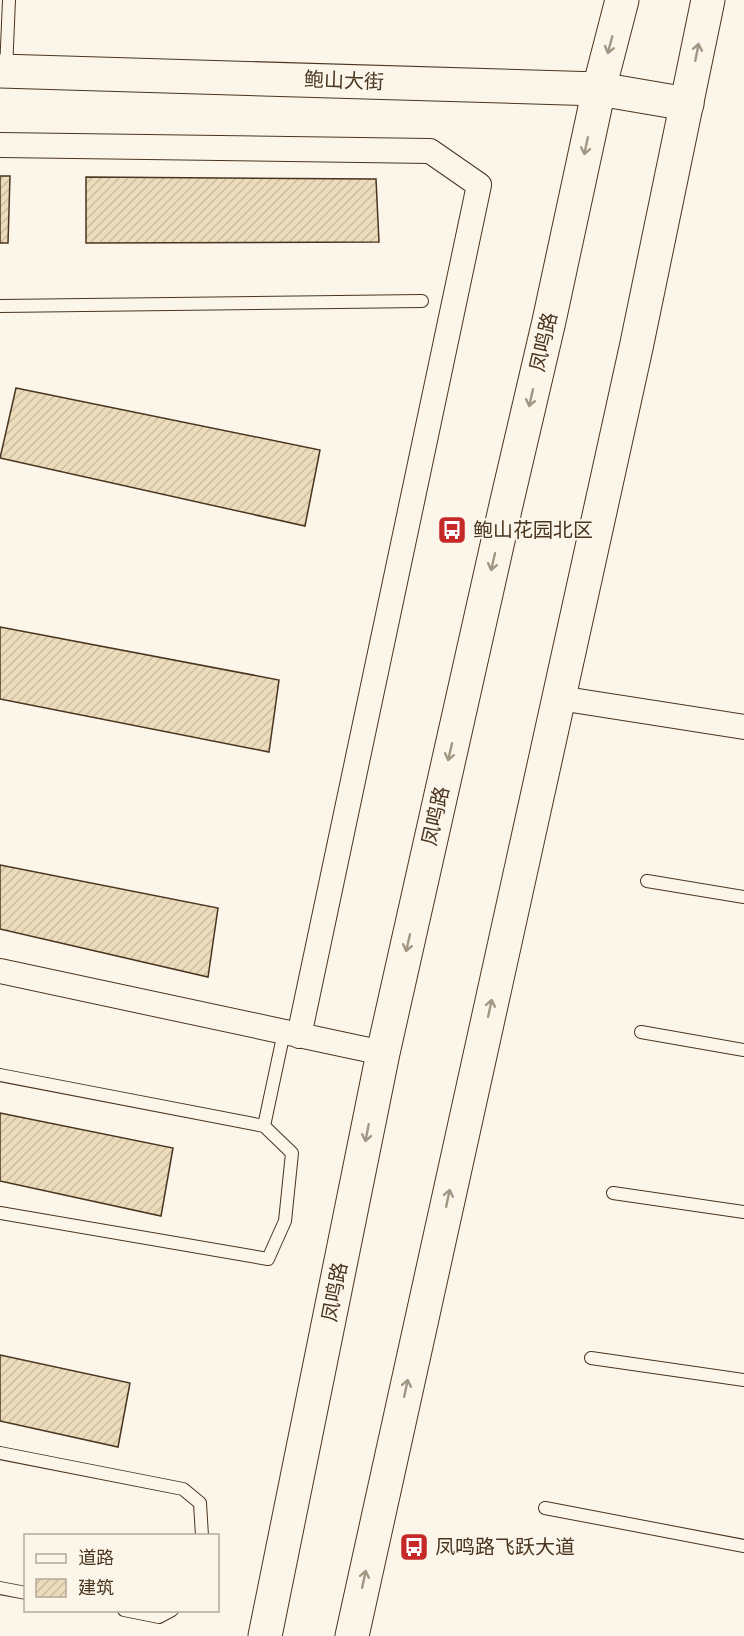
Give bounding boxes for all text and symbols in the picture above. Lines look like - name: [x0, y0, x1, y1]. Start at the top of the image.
- one-way arrow: [604, 35, 616, 54]
- one-way arrow: [692, 43, 703, 62]
- street label: 鲍山大街: [304, 66, 384, 96]
- one-way arrow: [580, 137, 592, 156]
- street label: 凤鸣路: [524, 310, 564, 374]
- one-way arrow: [525, 388, 536, 407]
- bus stop icon: 鲍山花园北区: [436, 514, 468, 546]
- place label: 鲍山花园北区: [473, 517, 593, 544]
- one-way arrow: [487, 552, 498, 571]
- one-way arrow: [444, 742, 456, 761]
- street label: 凤鸣路: [416, 784, 456, 848]
- one-way arrow: [402, 932, 413, 952]
- one-way arrow: [485, 998, 496, 1018]
- one-way arrow: [361, 1123, 372, 1142]
- one-way arrow: [443, 1189, 454, 1208]
- street label: 凤鸣路: [316, 1260, 354, 1324]
- one-way arrow: [400, 1379, 412, 1398]
- bus stop icon: 凤鸣路飞跃大道: [398, 1531, 430, 1563]
- legend: [24, 1534, 219, 1612]
- place label: 凤鸣路飞跃大道: [435, 1534, 575, 1561]
- text: 道路: [78, 1546, 114, 1570]
- one-way arrow: [359, 1569, 370, 1589]
- text: 建筑: [78, 1576, 114, 1600]

